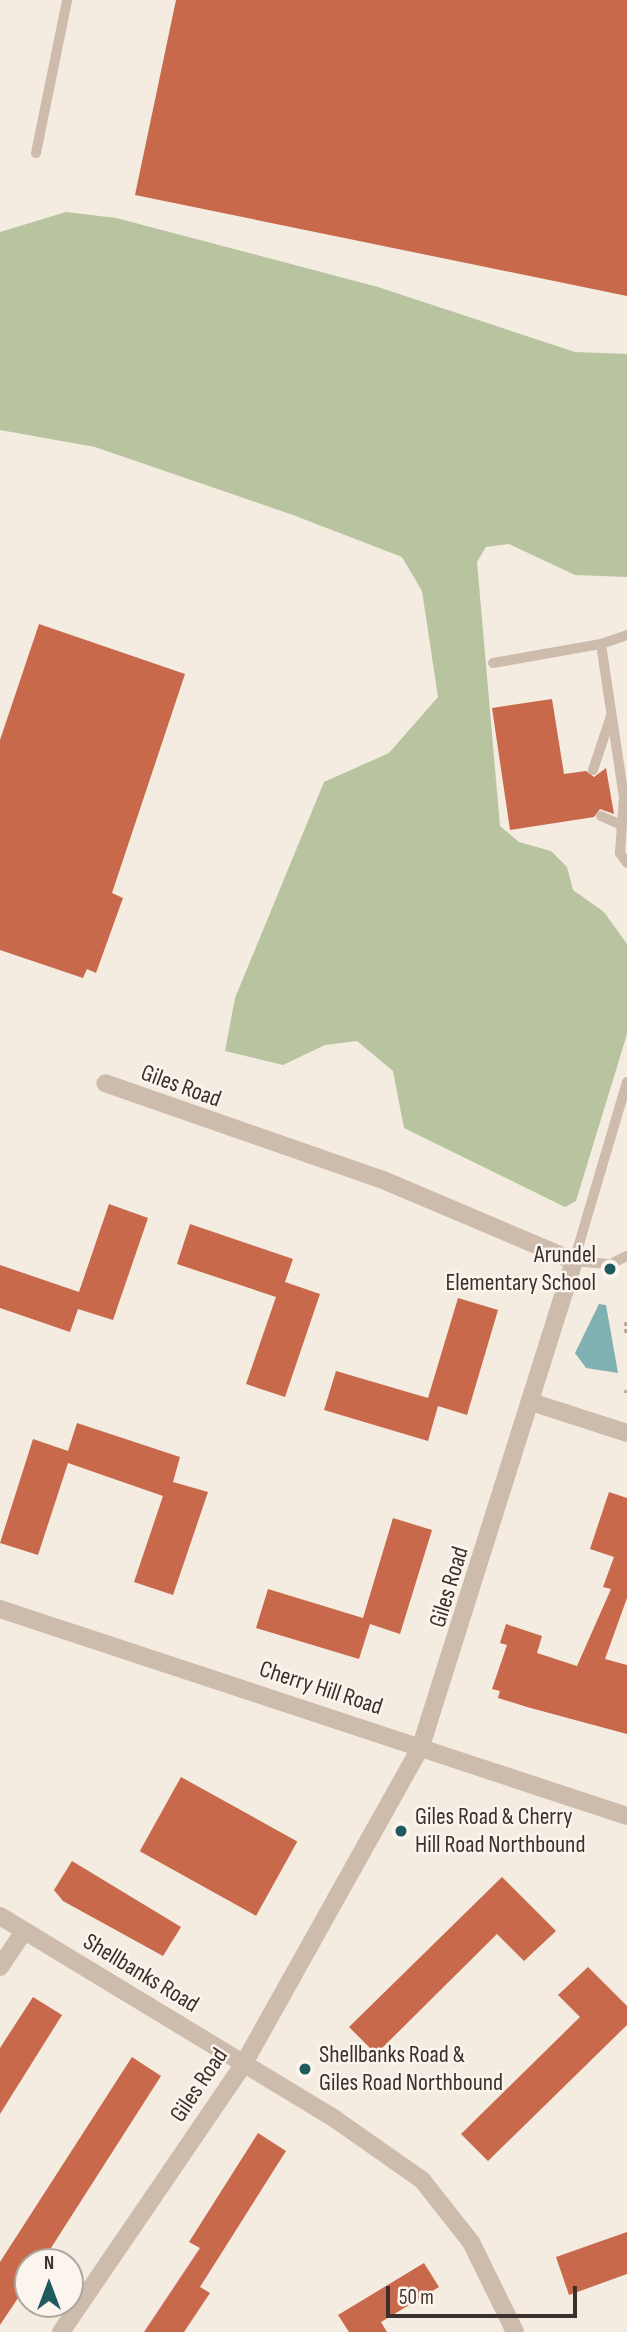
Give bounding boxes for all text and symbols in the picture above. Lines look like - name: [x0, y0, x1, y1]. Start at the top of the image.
- street label: Giles Road: [137, 1058, 225, 1114]
- place label: Arundel Elementary School: [445, 1241, 596, 1297]
- marker: Arundel Elementary School: [602, 1261, 618, 1277]
- street label: Giles Road: [423, 1543, 475, 1631]
- street label: Cherry Hill Road: [256, 1655, 386, 1721]
- place label: Giles Road & Cherry Hill Road Northbound: [415, 1803, 585, 1859]
- marker: Giles Road & Cherry Hill Road Northbound: [393, 1823, 409, 1839]
- street label: Shellbanks Road: [78, 1927, 204, 2019]
- place label: Shellbanks Road & Giles Road Northbound: [319, 2041, 503, 2097]
- street label: Giles Road: [164, 2043, 234, 2127]
- marker: Shellbanks Road & Giles Road Northbound: [297, 2061, 313, 2077]
- north arrow: [14, 2248, 84, 2318]
- text: N: [44, 2252, 54, 2275]
- scale bar: [389, 2272, 580, 2316]
- text: 50 m: [399, 2285, 434, 2310]

